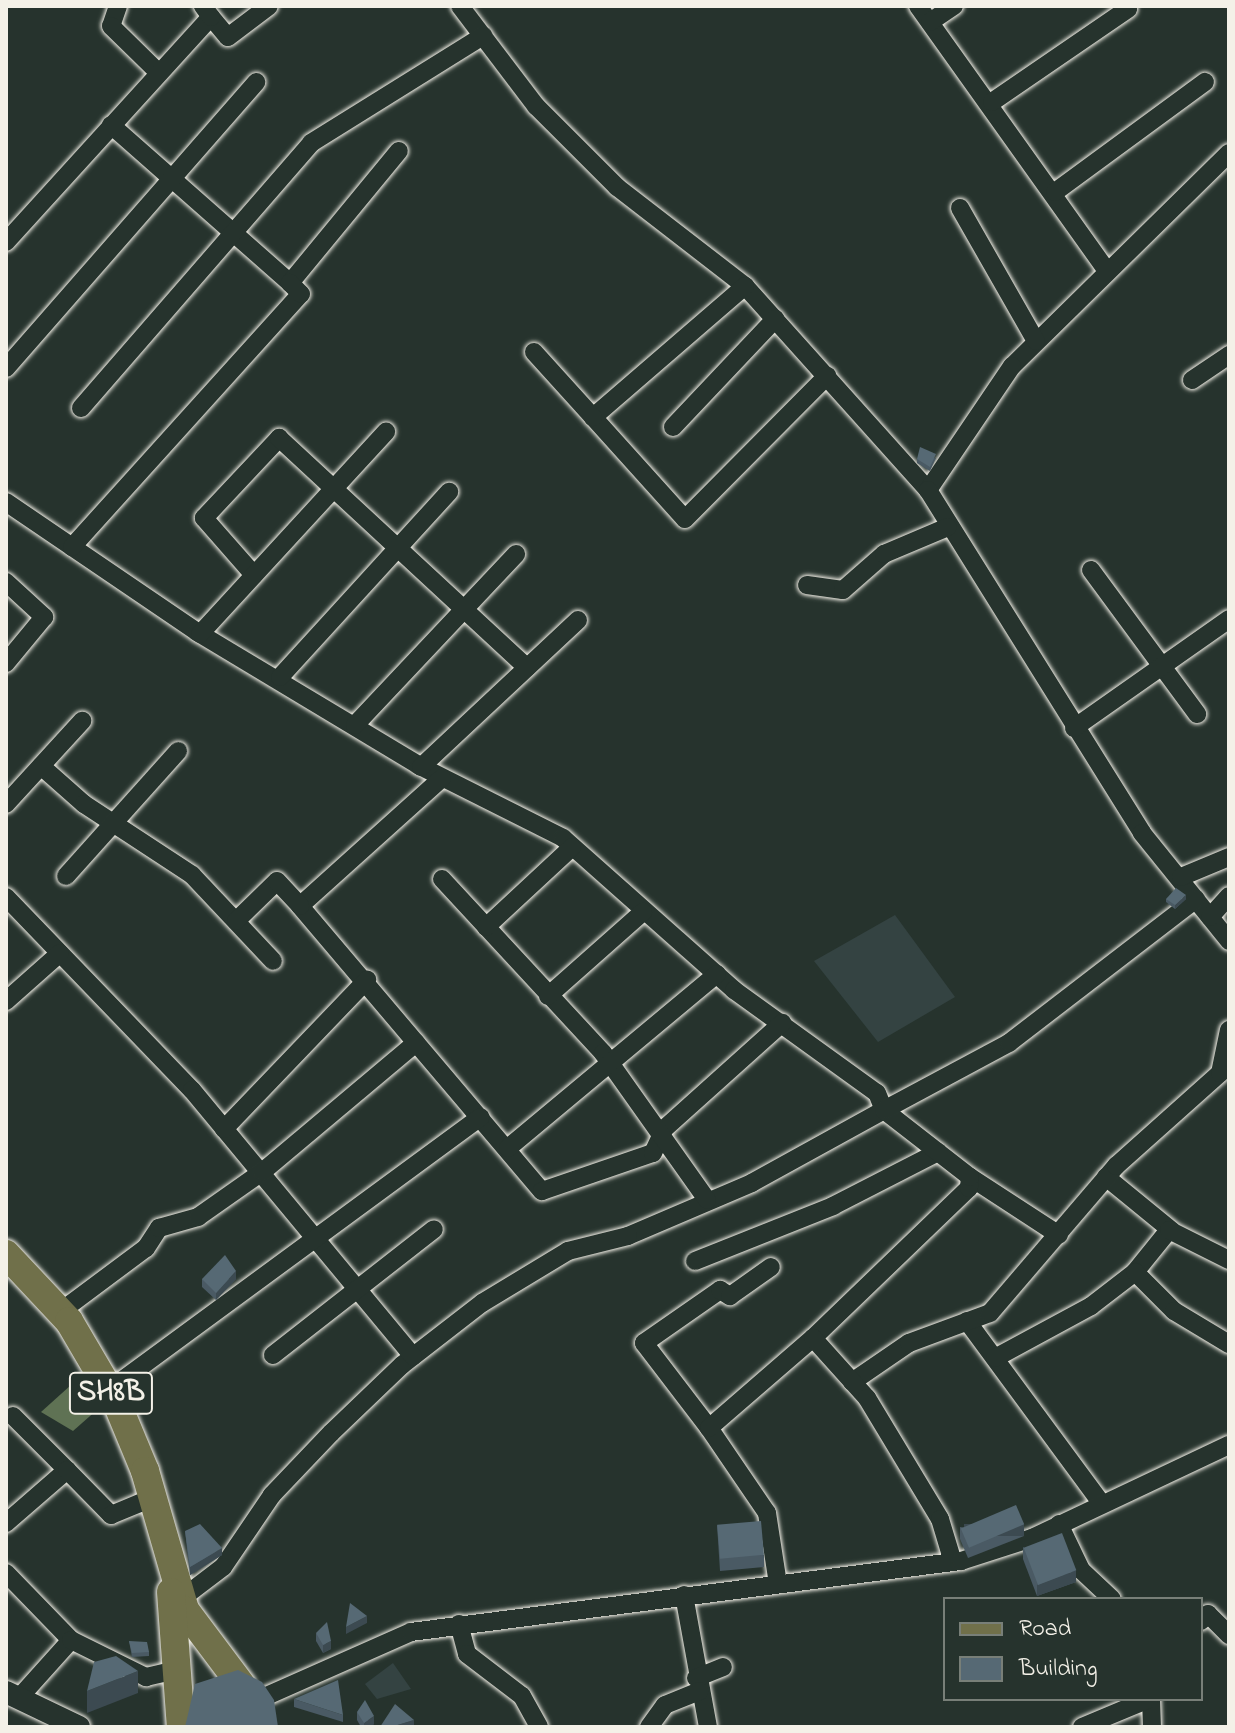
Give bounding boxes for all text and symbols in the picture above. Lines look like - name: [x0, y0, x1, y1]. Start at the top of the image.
- road number: SH8B: [67, 1367, 155, 1419]
- legend: [943, 1597, 1203, 1701]
- text: Road: [1019, 1612, 1071, 1647]
- text: Building: [1019, 1652, 1098, 1687]

